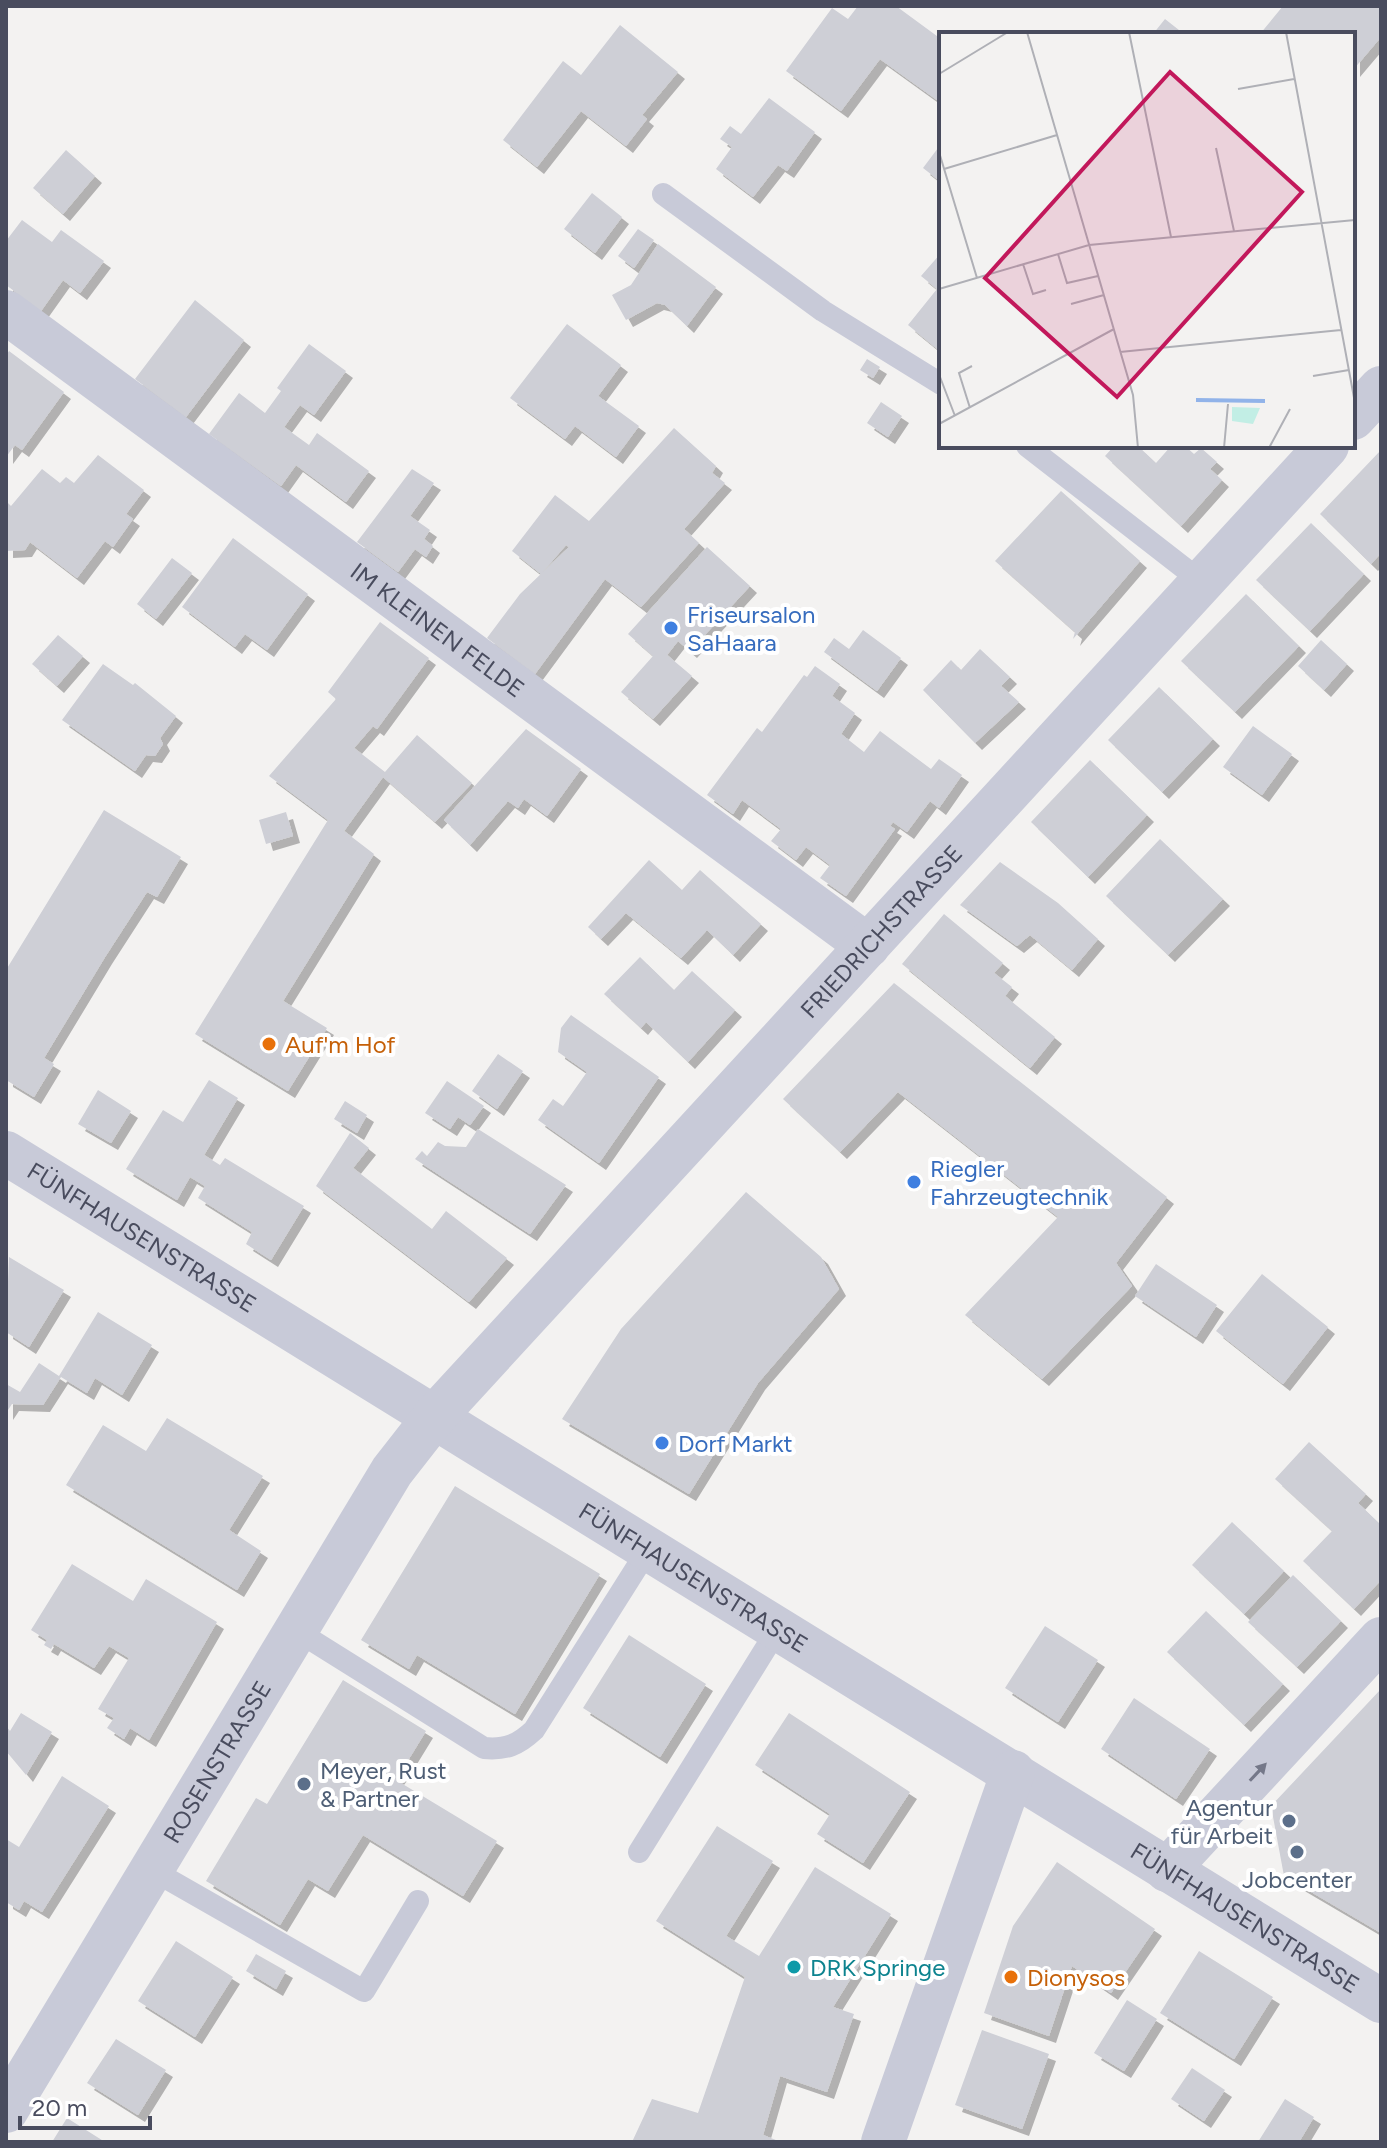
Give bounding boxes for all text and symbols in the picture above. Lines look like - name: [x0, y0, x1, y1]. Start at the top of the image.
- inset map: [939, 32, 1355, 448]
- street label: IM KLEINEN FELDE: [345, 556, 530, 703]
- place label: Friseursalon SaHaara: [687, 600, 815, 657]
- marker: Friseursalon SaHaara: [662, 619, 680, 637]
- street label: FRIEDRICHSTRASSE: [794, 838, 968, 1024]
- place label: Auf'm Hof: [285, 1030, 396, 1059]
- marker: Auf'm Hof: [260, 1035, 278, 1053]
- place label: Riegler Fahrzeugtechnik: [930, 1154, 1108, 1211]
- street label: FÜNFHAUSENSTRASSE: [22, 1155, 262, 1318]
- marker: Riegler Fahrzeugtechnik: [905, 1173, 923, 1191]
- place label: Dorf Markt: [678, 1429, 793, 1458]
- marker: Dorf Markt: [653, 1434, 671, 1452]
- street label: FÜNFHAUSENSTRASSE: [574, 1496, 813, 1659]
- street label: ROSENSTRASSE: [157, 1675, 277, 1848]
- place label: Meyer, Rust & Partner: [320, 1756, 447, 1813]
- one-way arrow: [1248, 1763, 1266, 1782]
- marker: Meyer, Rust & Partner: [295, 1775, 313, 1793]
- place label: Agentur für Arbeit: [1171, 1793, 1273, 1850]
- marker: Agentur für Arbeit: [1280, 1812, 1298, 1830]
- street label: FÜNFHAUSENSTRASSE: [1126, 1836, 1365, 1999]
- marker: Jobcenter: [1288, 1843, 1306, 1861]
- place label: Jobcenter: [1242, 1865, 1352, 1894]
- place label: DRK Springe: [810, 1953, 945, 1982]
- marker: DRK Springe: [785, 1958, 803, 1976]
- place label: Dionysos: [1027, 1963, 1125, 1992]
- marker: Dionysos: [1002, 1968, 1020, 1986]
- scale bar: [20, 2080, 150, 2130]
- text: 20 m: [32, 2093, 87, 2122]

